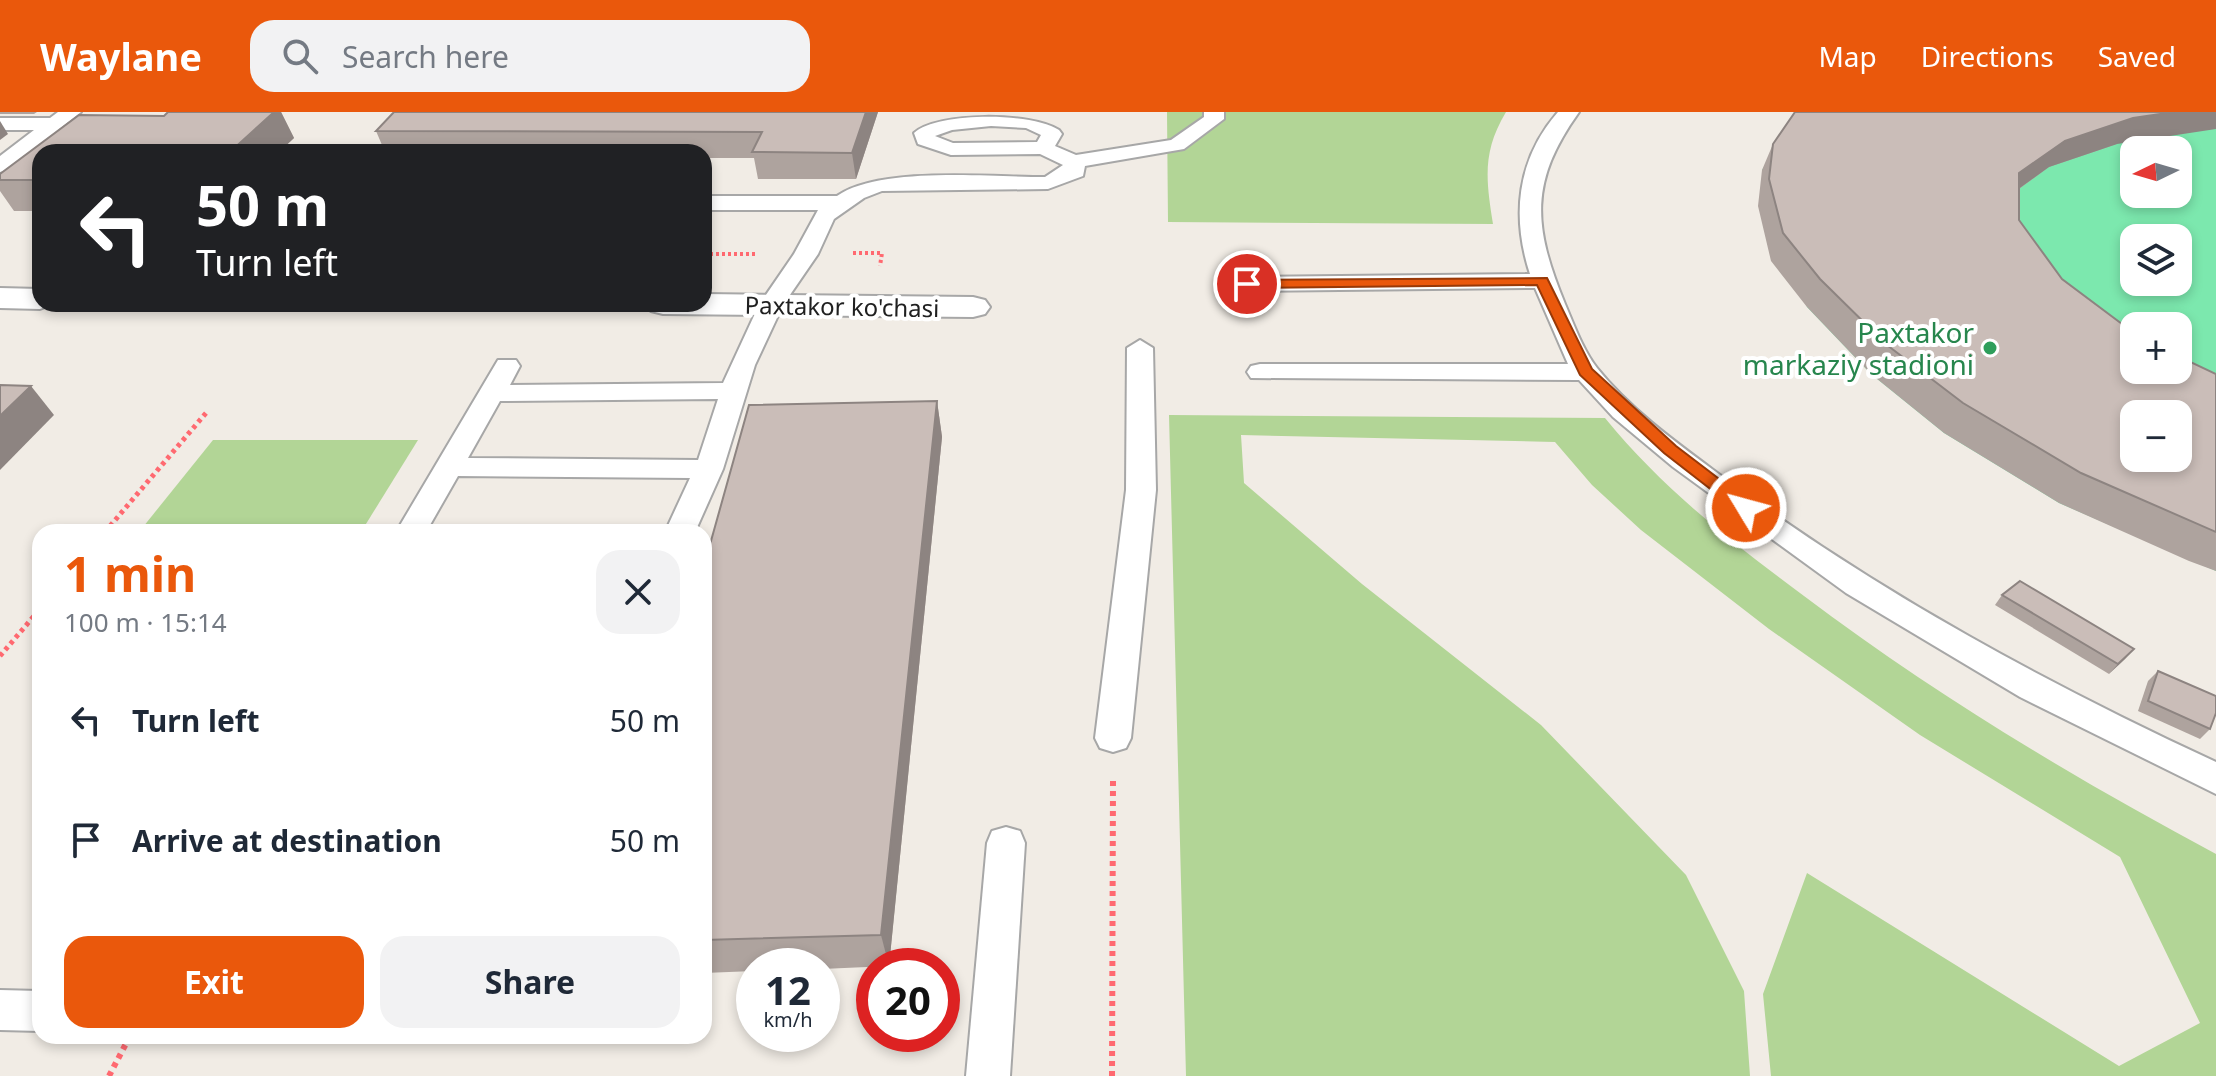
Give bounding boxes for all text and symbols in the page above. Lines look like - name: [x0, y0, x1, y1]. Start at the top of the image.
- search box: [250, 20, 810, 92]
- text: Waylane: [40, 30, 202, 82]
- icon: search: [278, 34, 322, 78]
- text: Search here: [342, 36, 509, 77]
- text: Map: [1818, 37, 1877, 75]
- text: Directions: [1921, 37, 2054, 75]
- text: Saved: [2098, 37, 2176, 75]
- north arrow: [2120, 136, 2192, 208]
- map controls: [2120, 136, 2192, 472]
- text: 50 m: [196, 166, 329, 242]
- icon: left: [64, 176, 168, 280]
- button: layers: [2120, 224, 2192, 296]
- text: Turn left: [196, 238, 338, 287]
- pin: [1213, 250, 1281, 318]
- icon: arrive: [1225, 262, 1269, 306]
- street label: Paxtakor ko'chasi: [744, 288, 940, 324]
- button: +: [2120, 312, 2192, 384]
- place label: Paxtakor markaziy stadioni: [1743, 313, 1974, 383]
- marker: Paxtakor markaziy stadioni: [1981, 339, 1999, 357]
- button: −: [2120, 400, 2192, 472]
- position arrow: [1704, 466, 1788, 550]
- text: 1 min: [64, 541, 196, 606]
- button: close: [596, 550, 680, 634]
- text: 100 m · 15:14: [64, 604, 227, 640]
- icon: left: [64, 698, 108, 742]
- text: Turn left: [132, 700, 260, 741]
- text: 50 m: [610, 700, 680, 741]
- icon: arrive: [64, 818, 108, 862]
- text: Arrive at destination: [132, 820, 442, 861]
- text: 50 m: [610, 820, 680, 861]
- button: Exit: [64, 936, 364, 1028]
- button: Share: [380, 936, 680, 1028]
- speed limit sign: 20: [856, 948, 960, 1052]
- text: 12: [765, 962, 811, 1017]
- text: km/h: [763, 1006, 813, 1033]

